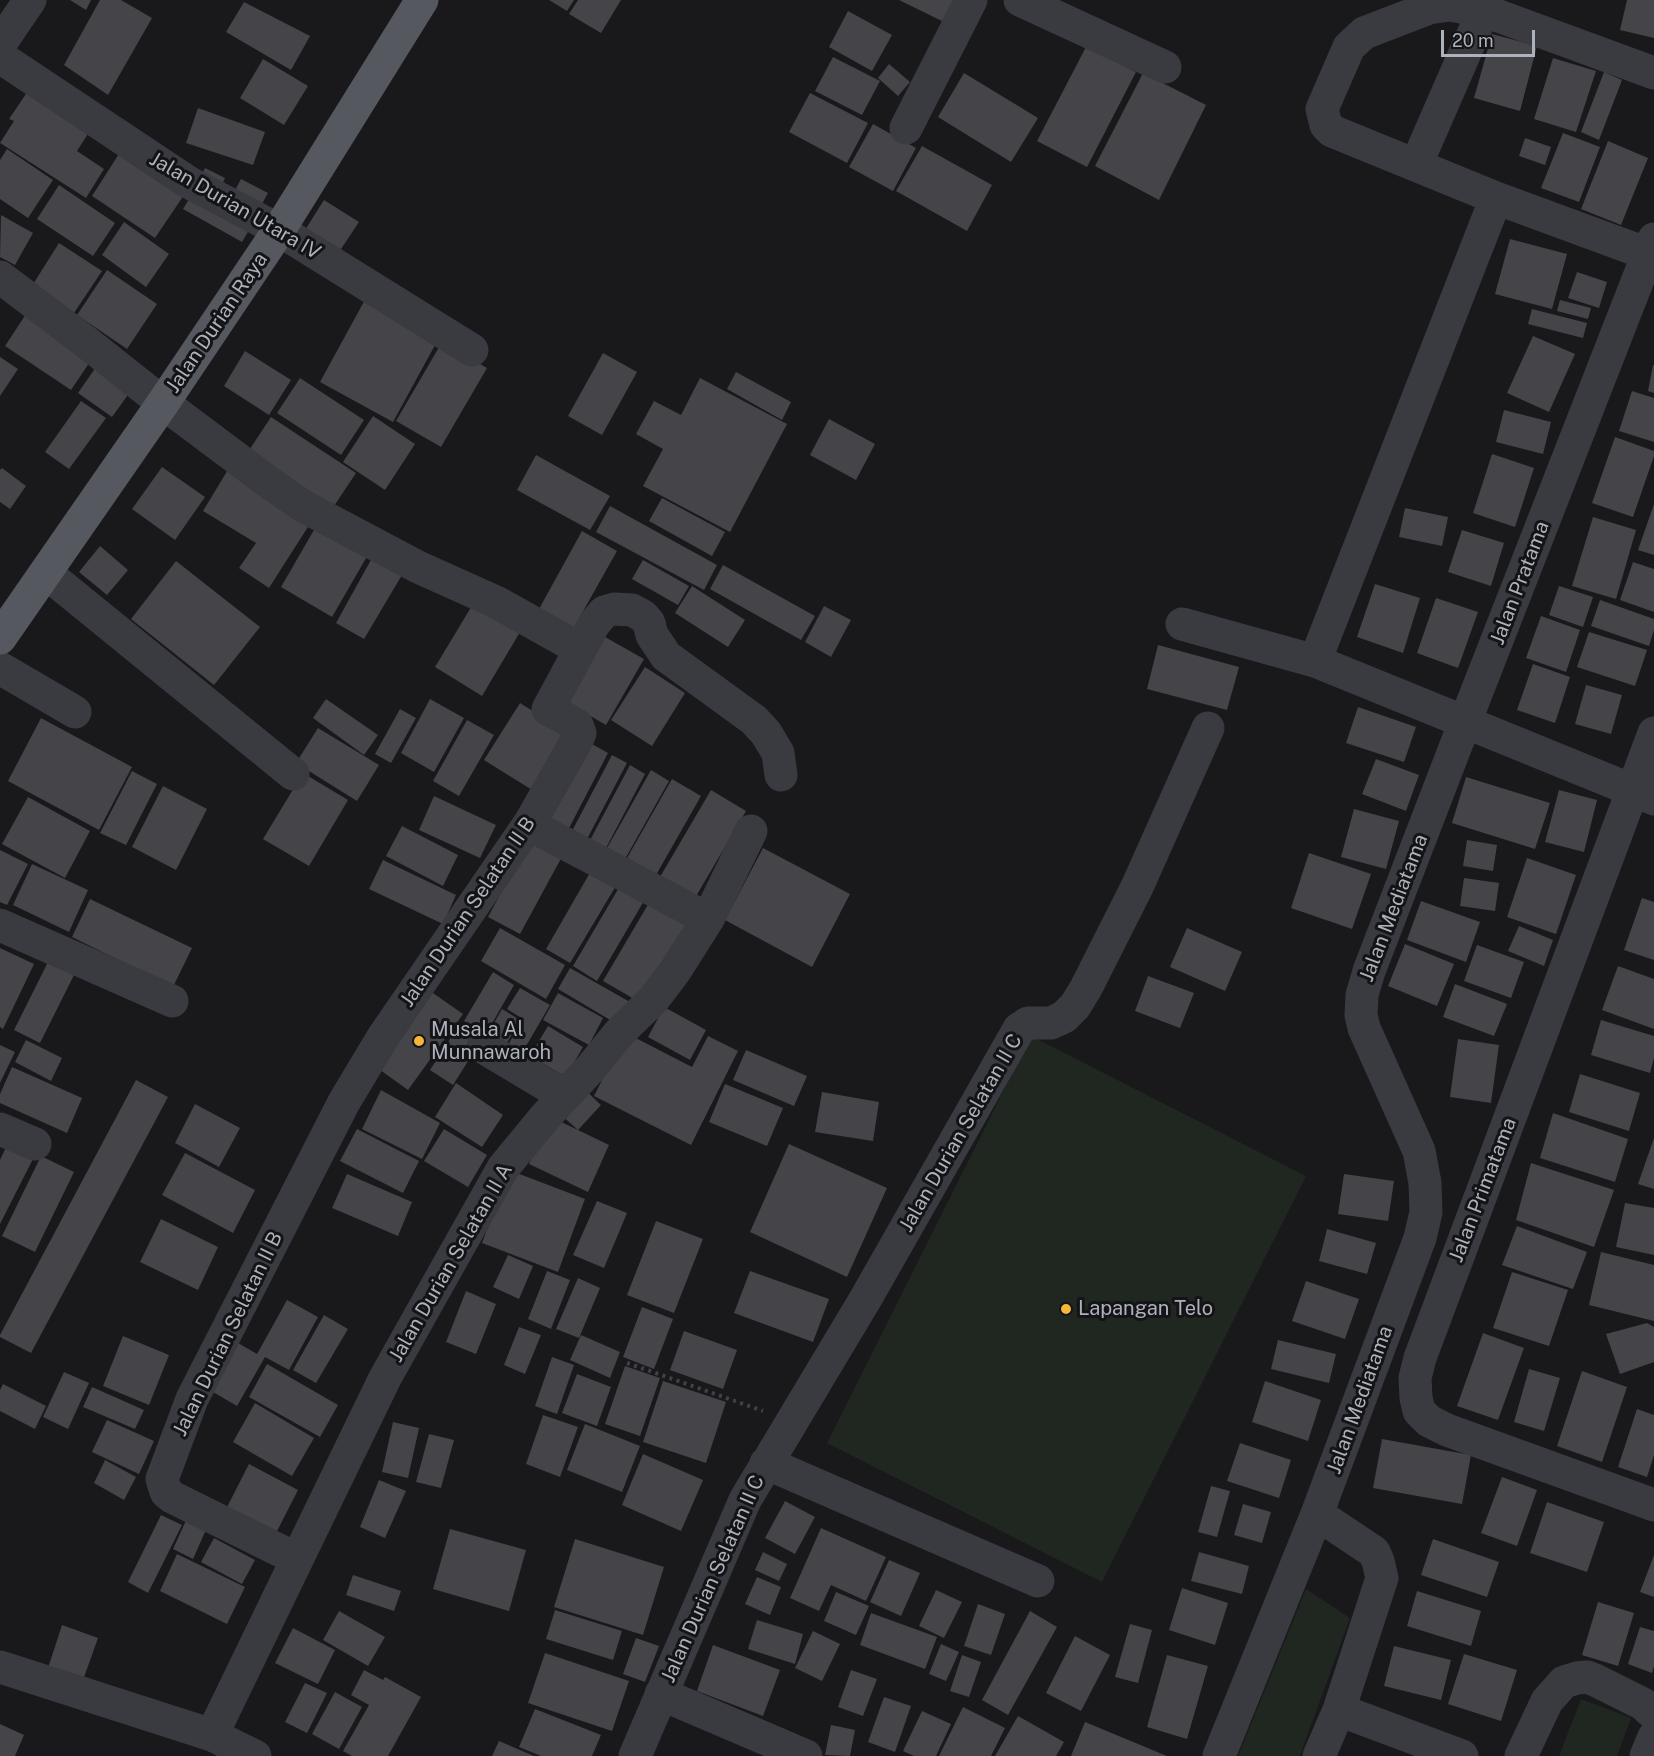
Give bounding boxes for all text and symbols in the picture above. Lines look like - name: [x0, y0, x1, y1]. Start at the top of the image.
- scale bar: [1444, 18, 1538, 56]
- text: 20 m: [1452, 30, 1494, 51]
- street label: Jalan Durian Utara IV: [145, 147, 325, 265]
- street label: Jalan Durian Raya: [161, 248, 273, 398]
- street label: Jalan Pratama: [1485, 518, 1555, 648]
- street label: Jalan Durian Selatan II B: [395, 812, 541, 1012]
- street label: Jalan Mediatama: [1355, 831, 1433, 985]
- place label: Musala Al Munnawaroh: [431, 1018, 551, 1065]
- street label: Jalan Durian Selatan II C: [894, 1030, 1028, 1236]
- marker: Musala Al Munnawaroh: [412, 1034, 426, 1048]
- street label: Jalan Primatama: [1444, 1114, 1522, 1266]
- street label: Jalan Durian Selatan II A: [384, 1160, 518, 1366]
- street label: Jalan Durian Selatan II B: [168, 1228, 288, 1440]
- place label: Lapangan Telo: [1078, 1297, 1213, 1321]
- marker: Lapangan Telo: [1059, 1302, 1073, 1316]
- street label: Jalan Mediatama: [1322, 1323, 1398, 1477]
- street label: Jalan Durian Selatan II C: [656, 1472, 770, 1686]

